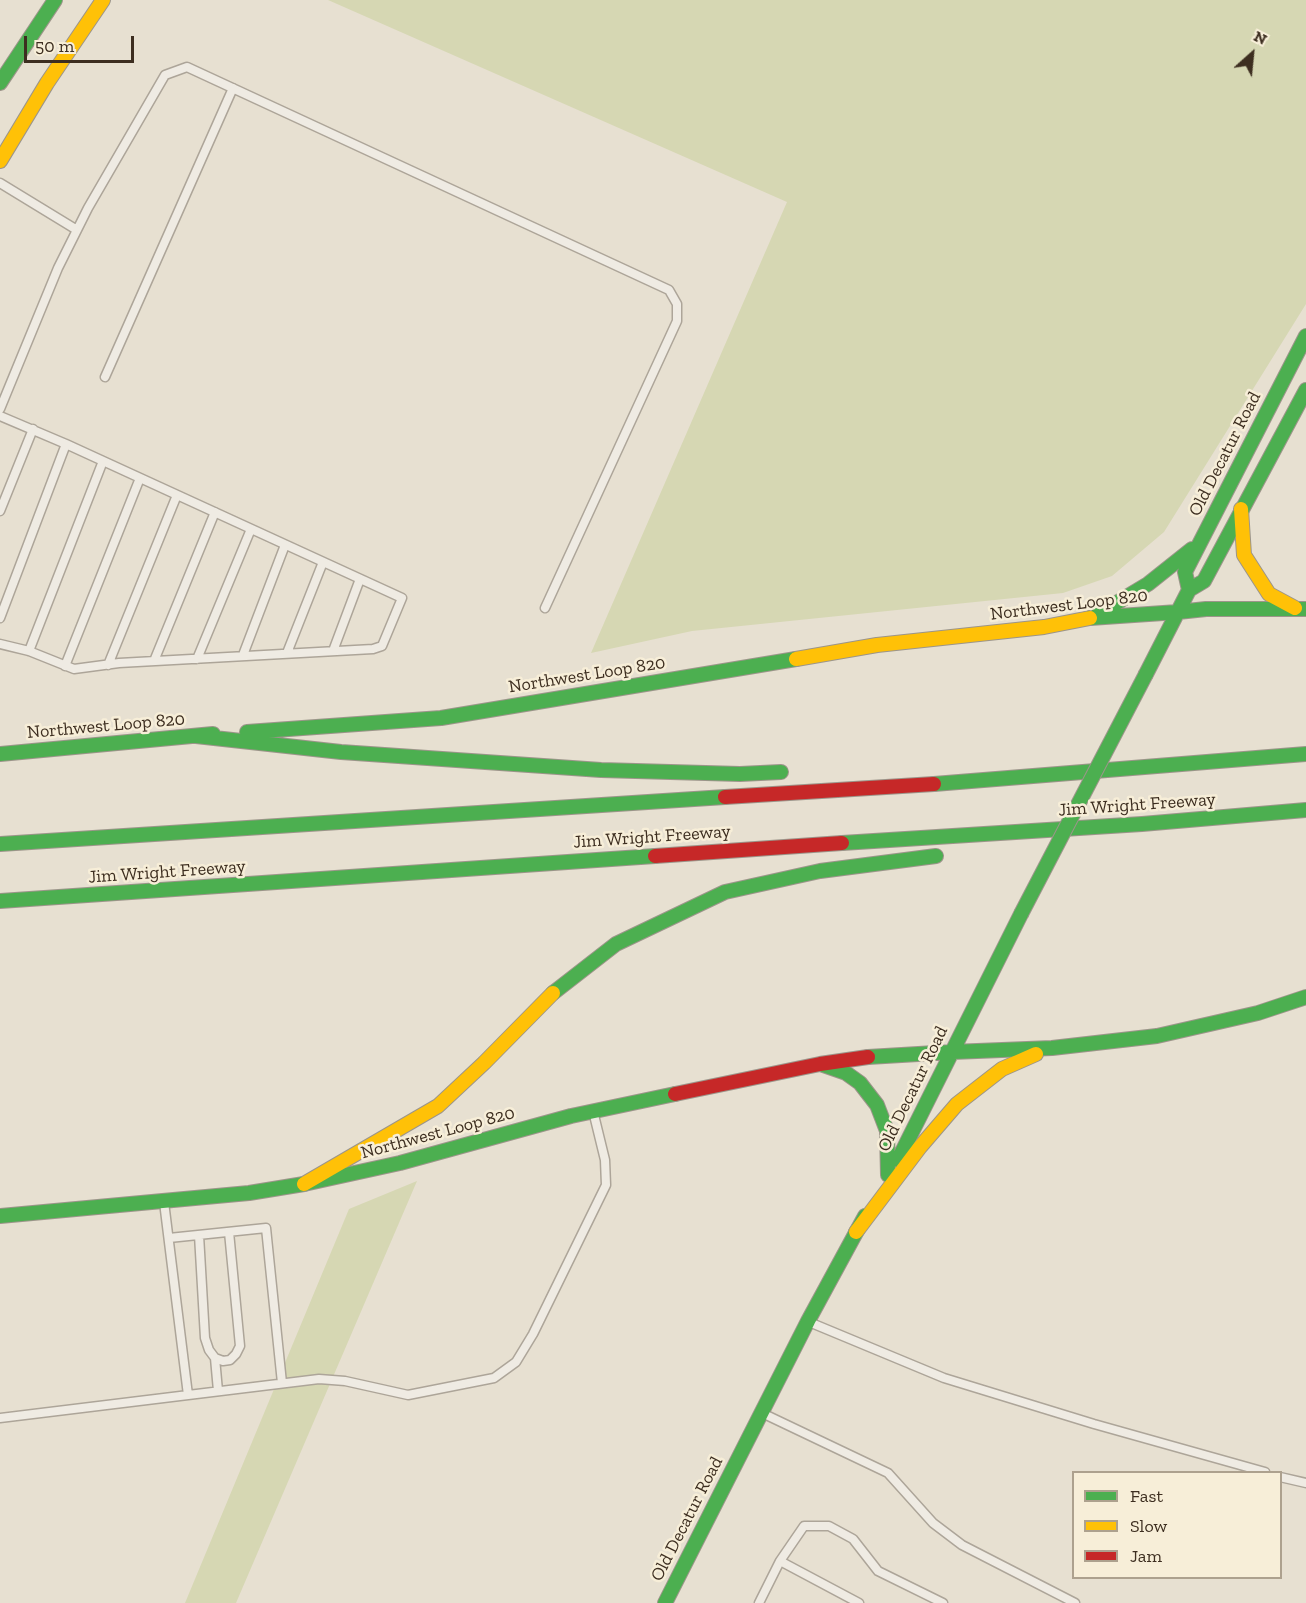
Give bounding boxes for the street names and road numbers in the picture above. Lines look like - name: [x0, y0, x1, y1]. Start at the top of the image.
- street label: Old Decatur Road: [1184, 388, 1266, 520]
- street label: Northwest Loop 820: [989, 585, 1149, 625]
- street label: Northwest Loop 820: [507, 652, 667, 698]
- street label: Northwest Loop 820: [26, 708, 186, 744]
- street label: Jim Wright Freeway: [1058, 789, 1216, 821]
- street label: Jim Wright Freeway: [573, 821, 731, 853]
- street label: Jim Wright Freeway: [88, 856, 246, 888]
- street label: Old Decatur Road: [873, 1023, 953, 1155]
- street label: Northwest Loop 820: [359, 1102, 517, 1164]
- street label: Old Decatur Road: [646, 1453, 728, 1585]

